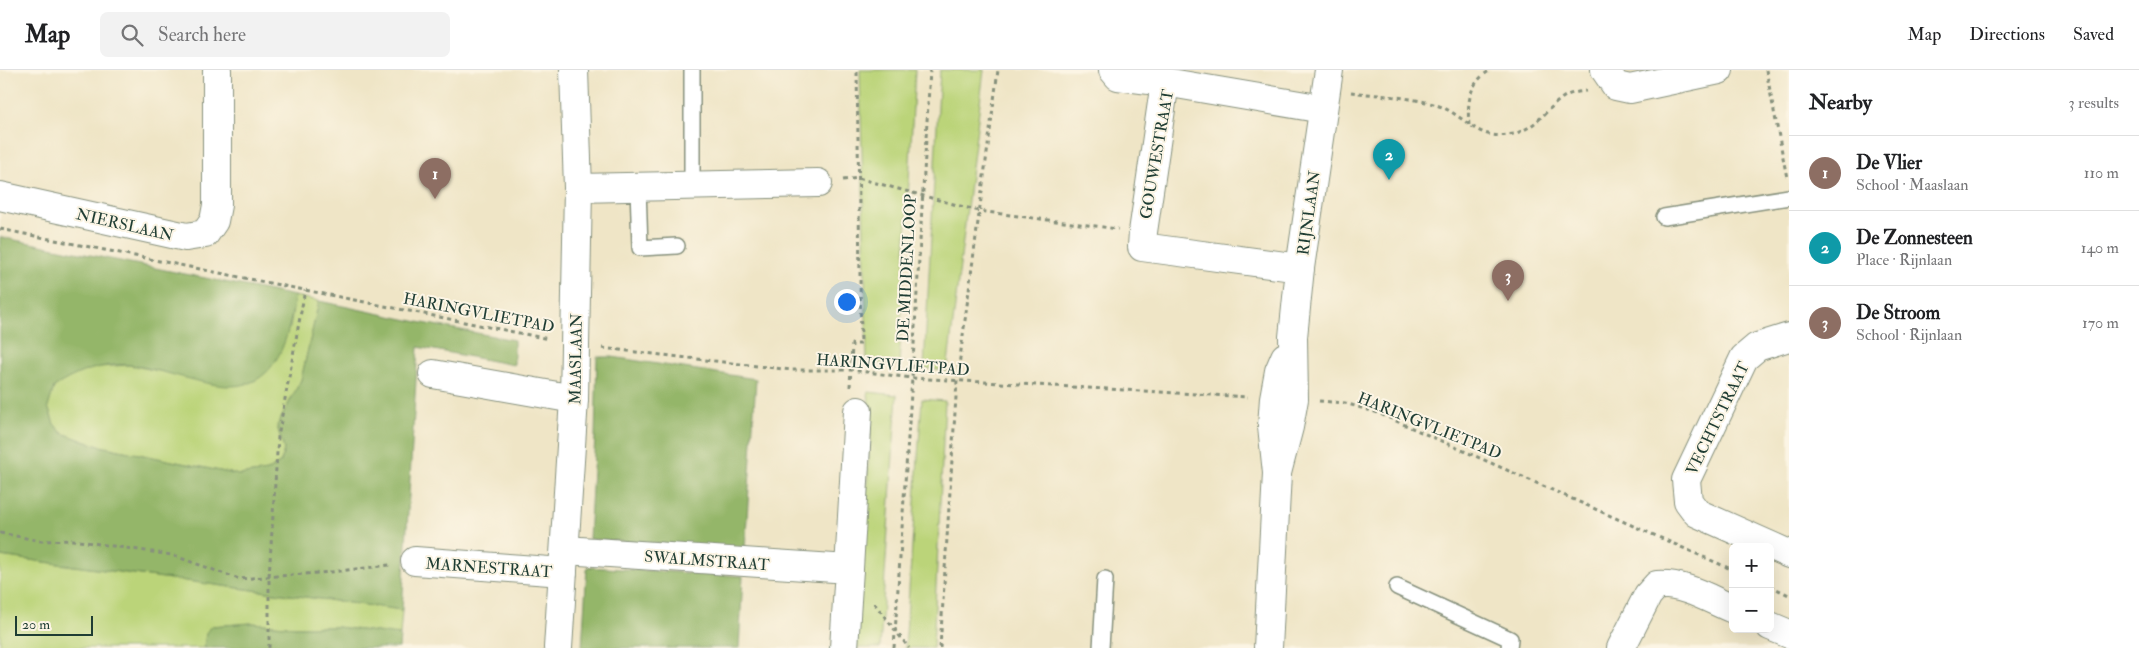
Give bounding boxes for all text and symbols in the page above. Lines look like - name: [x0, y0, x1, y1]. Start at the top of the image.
- search box: [100, 12, 450, 57]
- text: Map: [25, 19, 70, 50]
- icon: search: [118, 21, 146, 49]
- text: Search here: [158, 23, 246, 47]
- text: Map: [1908, 23, 1941, 46]
- text: Directions: [1969, 23, 2045, 46]
- text: Saved: [2073, 23, 2114, 46]
- street label: GOUWESTRAAT: [1136, 88, 1178, 221]
- text: Nearby: [1809, 89, 1872, 116]
- text: 3 results: [2068, 93, 2119, 113]
- pin: 2: [1373, 139, 1405, 180]
- text: De Vlier: [1856, 151, 1922, 175]
- pin: 1: [419, 158, 451, 199]
- text: 1: [1822, 163, 1828, 183]
- text: 110 m: [2084, 163, 2119, 183]
- street label: RIJNLAAN: [1293, 169, 1326, 257]
- text: School · Maaslaan: [1856, 175, 1969, 195]
- street label: DE MIDDENLOOP: [893, 194, 921, 343]
- street label: NIERSLAAN: [74, 204, 176, 246]
- text: De Zonnesteen: [1856, 226, 1973, 250]
- text: 2: [1821, 238, 1829, 258]
- text: 140 m: [2081, 238, 2119, 258]
- text: Place · Rijnlaan: [1856, 250, 1952, 270]
- pin: 3: [1492, 260, 1524, 301]
- street label: HARINGVLIETPAD: [402, 289, 556, 337]
- your location: [834, 289, 860, 315]
- text: De Stroom: [1856, 301, 1940, 325]
- street label: MAASLAAN: [565, 313, 587, 405]
- text: 3: [1822, 313, 1828, 333]
- text: 170 m: [2082, 313, 2119, 333]
- text: School · Rijnlaan: [1856, 325, 1962, 345]
- street label: HARINGVLIETPAD: [816, 350, 970, 380]
- street label: VECHTSTRAAT: [1682, 358, 1754, 478]
- street label: HARINGVLIETPAD: [1355, 388, 1505, 464]
- map controls: [1729, 543, 1774, 633]
- button: +: [1729, 543, 1774, 588]
- street label: SWALMSTRAAT: [644, 547, 770, 575]
- street label: MARNESTRAAT: [425, 554, 553, 582]
- button: −: [1729, 588, 1774, 633]
- scale bar: [15, 613, 92, 636]
- text: 20 m: [22, 616, 50, 633]

